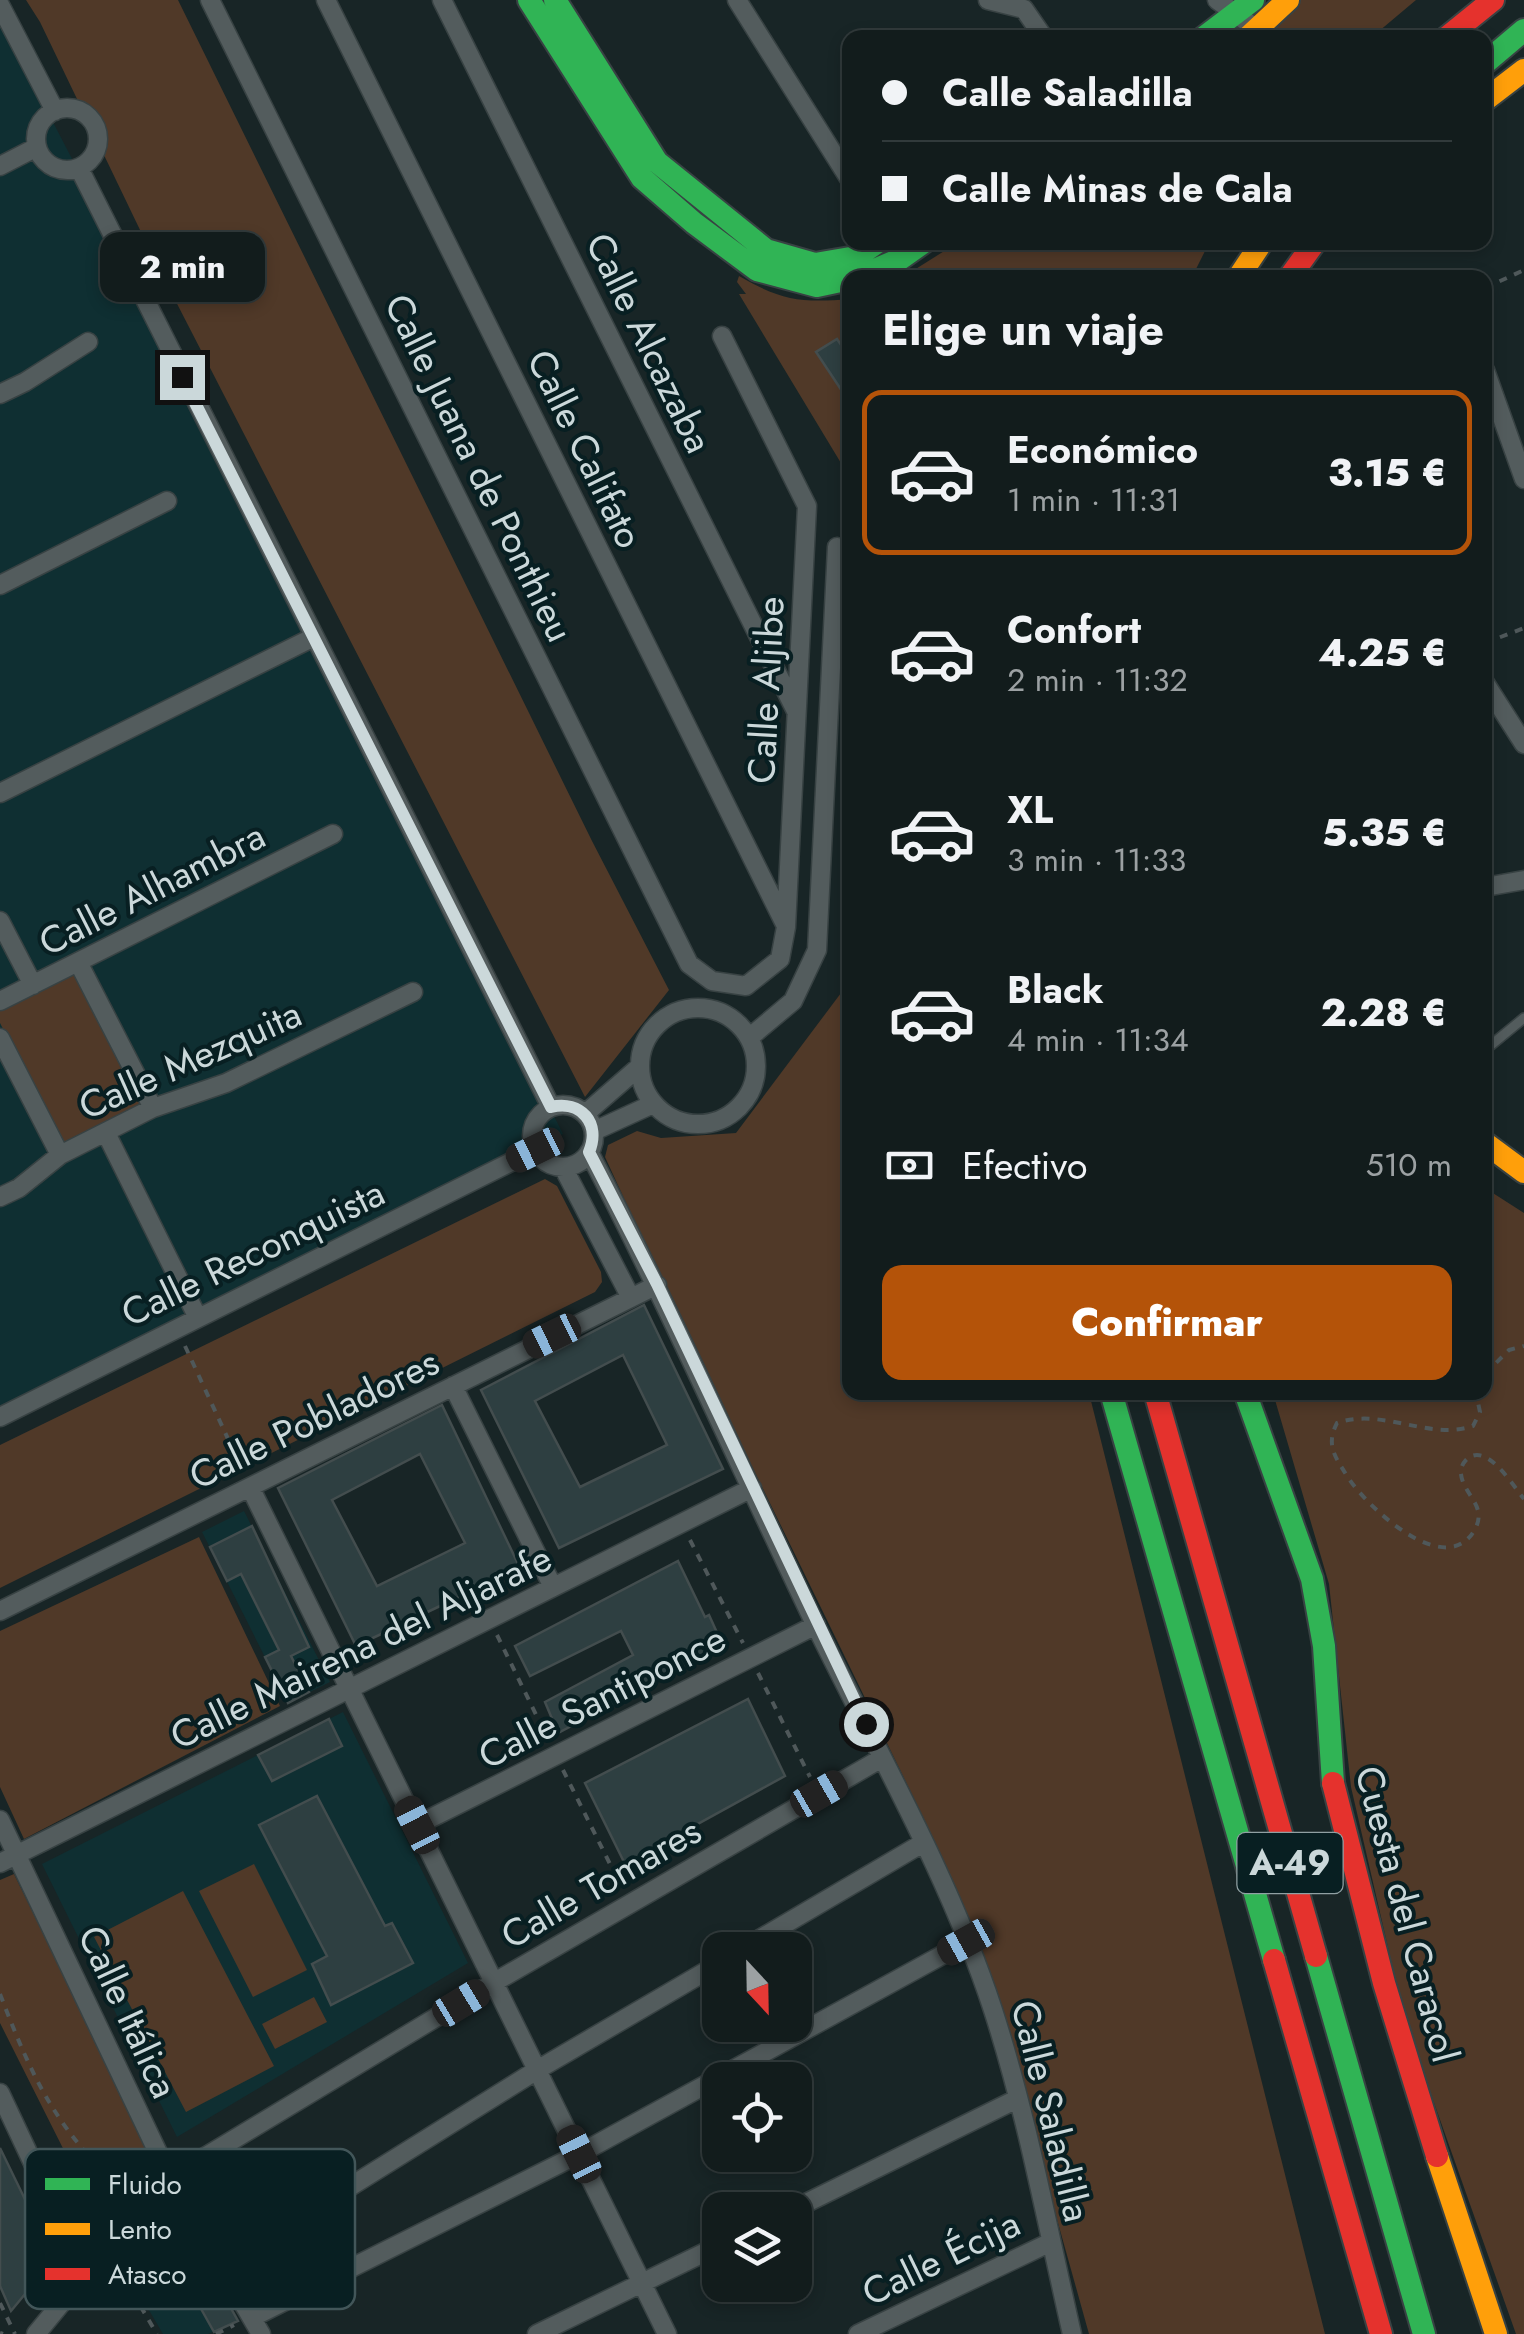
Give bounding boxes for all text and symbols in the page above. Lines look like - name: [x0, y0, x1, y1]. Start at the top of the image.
- text: Calle Saladilla: [942, 65, 1193, 120]
- text: Calle Minas de Cala: [942, 161, 1293, 216]
- street label: Calle Alcazaba: [572, 223, 726, 462]
- callout: 2 min: [100, 232, 264, 302]
- text: 2 min: [140, 244, 225, 290]
- street label: Calle Juana de Ponthieu: [371, 284, 588, 651]
- text: Elige un viaje: [882, 297, 1164, 362]
- street label: Calle Califato: [514, 340, 657, 557]
- route end: [160, 355, 205, 400]
- text: Económico: [1007, 422, 1198, 477]
- icon: car: [887, 428, 977, 518]
- text: 3.15 €: [1328, 445, 1447, 500]
- text: 1 min · 11:31: [1007, 477, 1180, 523]
- street label: Calle Aljibe: [733, 595, 798, 785]
- text: Confort: [1007, 602, 1141, 657]
- icon: car: [887, 608, 977, 698]
- text: 4.25 €: [1318, 625, 1447, 680]
- text: 2 min · 11:32: [1007, 657, 1188, 703]
- text: XL: [1007, 782, 1053, 837]
- icon: car: [887, 788, 977, 878]
- text: 5.35 €: [1322, 805, 1447, 860]
- street label: Calle Alhambra: [29, 808, 274, 969]
- text: 3 min · 11:33: [1007, 837, 1186, 883]
- text: Black: [1007, 962, 1104, 1017]
- icon: car: [887, 968, 977, 1058]
- text: 2.28 €: [1321, 985, 1447, 1040]
- street label: Calle Mezquita: [70, 986, 310, 1133]
- text: 4 min · 11:34: [1007, 1017, 1189, 1063]
- car: [501, 1123, 569, 1177]
- icon: cash: [882, 1138, 937, 1193]
- text: Efectivo: [962, 1138, 1087, 1193]
- text: 510 m: [1366, 1142, 1452, 1188]
- street label: Calle Reconquista: [112, 1165, 394, 1340]
- button: Confirmar: [882, 1265, 1452, 1380]
- car: [518, 1309, 586, 1363]
- street label: Calle Pobladores: [180, 1334, 448, 1503]
- street label: Calle Mairena del Aljarafe: [161, 1530, 561, 1763]
- street label: Calle Santiponce: [469, 1611, 735, 1783]
- route start: [844, 1702, 889, 1747]
- street label: Cuesta del Caracol: [1342, 1760, 1473, 2068]
- car: [786, 1766, 852, 1822]
- car: [390, 1791, 444, 1859]
- street label: Calle Tomares: [491, 1803, 711, 1962]
- road number: A-49: [1238, 1833, 1342, 1893]
- car: [932, 1914, 1000, 1970]
- street label: Calle Itálica: [65, 1916, 192, 2107]
- north arrow: [702, 1932, 812, 2042]
- map controls: [702, 1932, 812, 2302]
- car: [428, 1975, 494, 2031]
- street label: Calle Saladilla: [997, 1994, 1106, 2227]
- button: locate: [702, 2062, 812, 2172]
- car: [552, 2120, 606, 2188]
- legend: [25, 2149, 355, 2309]
- text: Fluido: [108, 2164, 182, 2205]
- button: layers: [702, 2192, 812, 2302]
- street label: Calle Écija: [853, 2196, 1029, 2319]
- text: Lento: [108, 2209, 172, 2250]
- text: Atasco: [108, 2254, 187, 2295]

